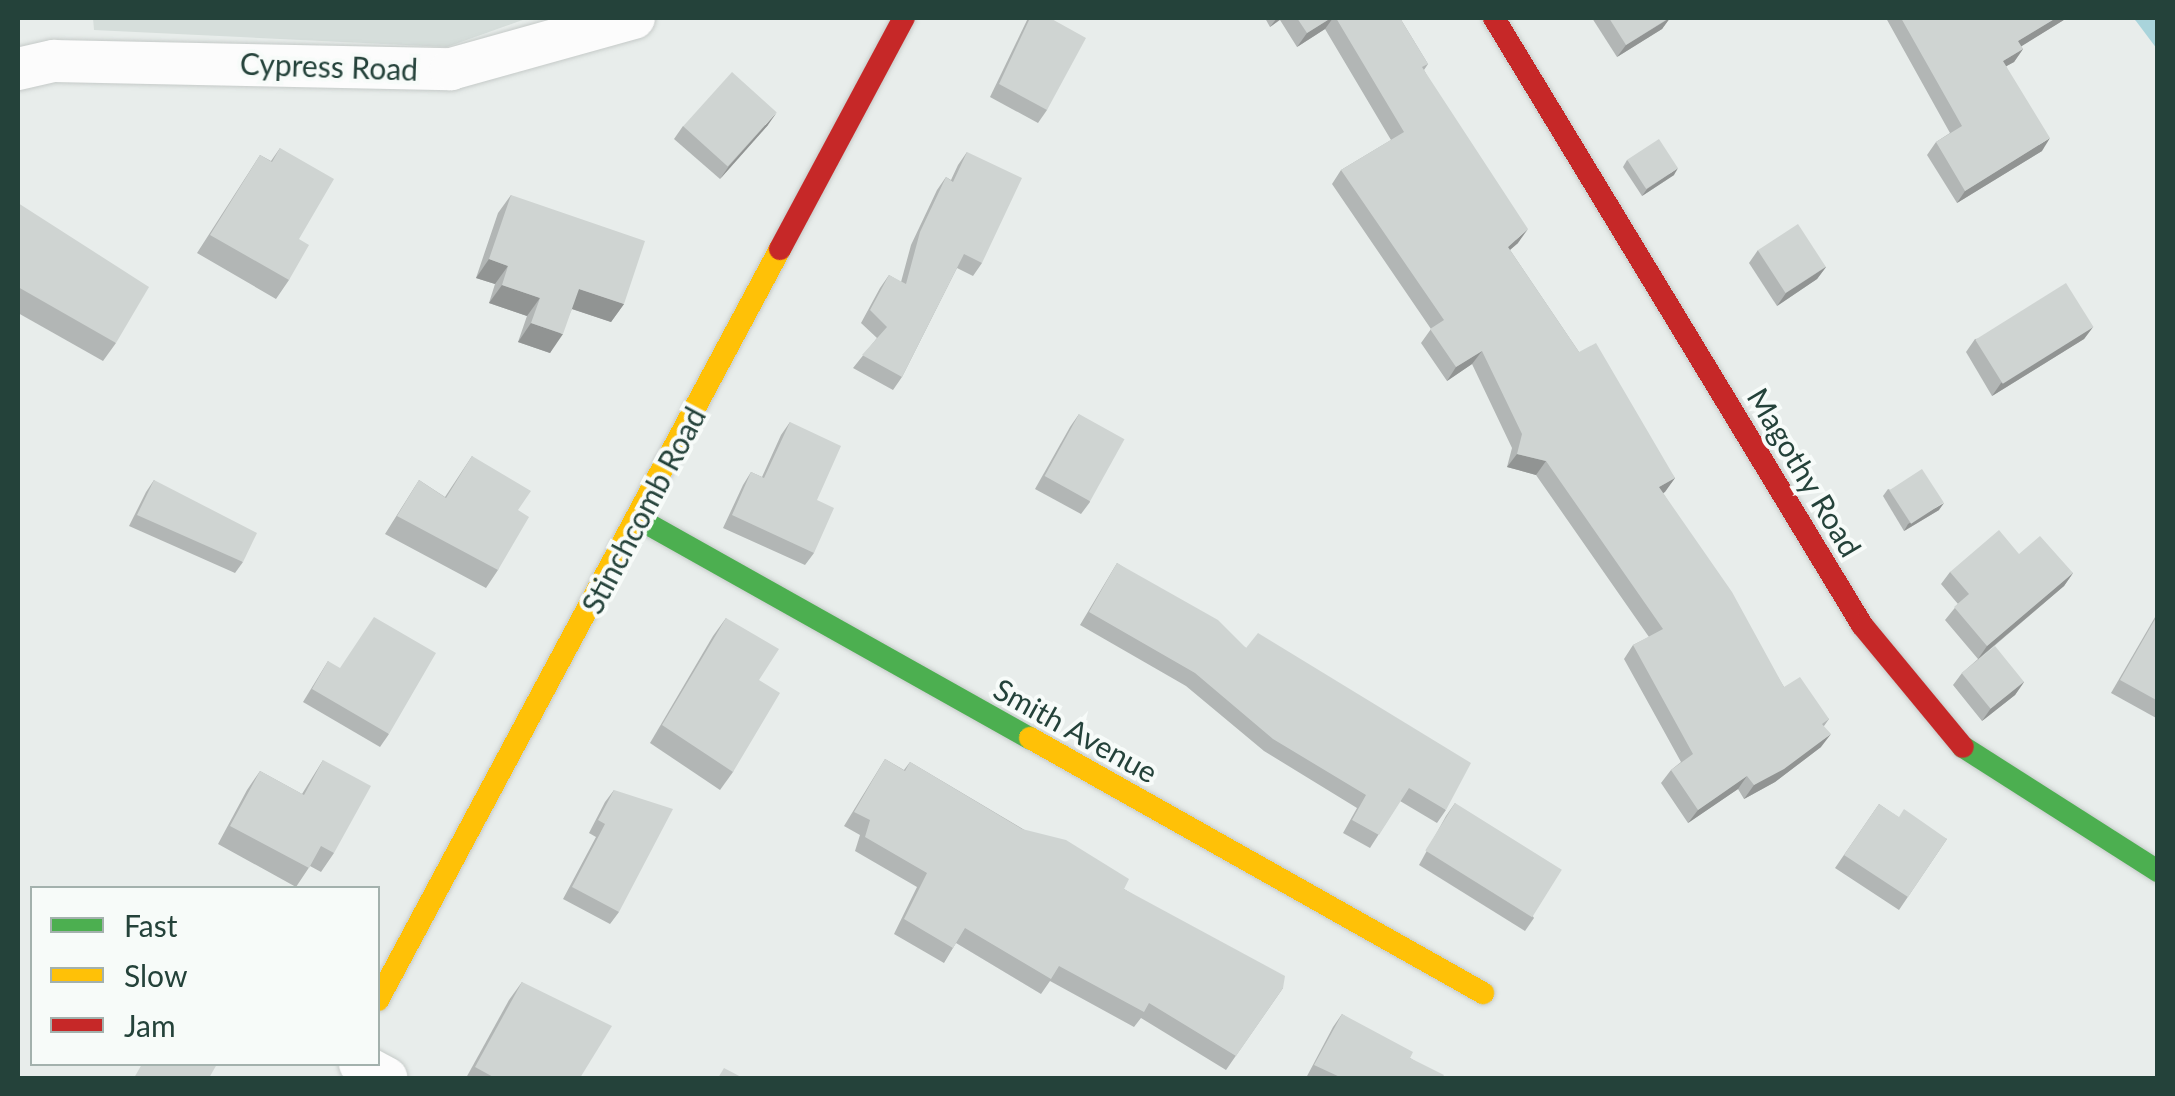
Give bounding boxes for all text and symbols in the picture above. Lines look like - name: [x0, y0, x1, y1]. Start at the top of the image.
- street label: Cypress Road: [239, 45, 419, 87]
- street label: Magothy Road: [1740, 381, 1870, 563]
- street label: Stinchcomb Road: [573, 401, 713, 619]
- street label: Smith Avenue: [988, 670, 1164, 790]
- legend: [30, 886, 380, 1066]
- text: Fast: [124, 907, 178, 943]
- text: Slow: [124, 957, 187, 993]
- text: Jam: [124, 1007, 176, 1043]

